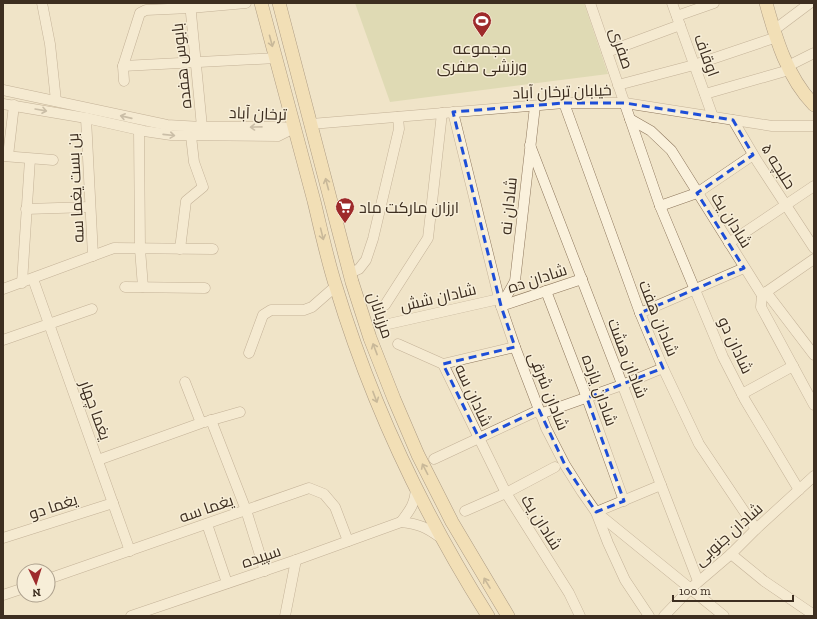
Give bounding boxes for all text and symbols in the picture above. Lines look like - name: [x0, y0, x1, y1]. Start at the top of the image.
- sports icon: مجموعه ورزشی صفری: [471, 10, 493, 38]
- street label: بابوس هفده: [168, 22, 196, 110]
- street label: صفری: [605, 25, 637, 72]
- street label: اوقاف: [690, 31, 723, 79]
- one-way arrow: [268, 34, 276, 47]
- place label: مجموعه ورزشی صفری: [437, 39, 527, 77]
- street label: خیابان ترخان آباد: [512, 80, 612, 104]
- street label: ترخان آباد: [229, 103, 288, 125]
- one-way arrow: [35, 106, 48, 114]
- one-way arrow: [120, 112, 133, 120]
- one-way arrow: [250, 123, 263, 131]
- one-way arrow: [162, 131, 175, 138]
- street label: بن بست یغما سه: [63, 133, 89, 243]
- street label: حلبچه ۵: [756, 140, 800, 193]
- street label: شادان نه: [496, 176, 522, 236]
- one-way arrow: [322, 178, 330, 191]
- street label: شادان یک: [706, 189, 756, 252]
- supermarket icon: ارزان مارکت ماد: [334, 196, 356, 224]
- place label: ارزان مارکت ماد: [359, 198, 459, 218]
- one-way arrow: [319, 227, 326, 240]
- street label: شادان ده: [505, 260, 570, 298]
- street label: شادان هفت: [634, 277, 682, 359]
- street label: شادان شش: [398, 280, 478, 316]
- street label: مرزبانان: [363, 289, 397, 341]
- street label: شادان دو: [713, 314, 757, 377]
- street label: شادان هشت: [603, 316, 651, 401]
- one-way arrow: [370, 343, 378, 355]
- street label: شادان شرقی: [523, 349, 573, 433]
- street label: شادان یازده: [577, 352, 621, 429]
- street label: شادان سه: [450, 361, 496, 430]
- street label: یغما چهار: [74, 377, 115, 444]
- one-way arrow: [372, 391, 380, 403]
- one-way arrow: [421, 463, 428, 475]
- street label: یغما دو: [26, 489, 81, 523]
- street label: یغما سه: [177, 490, 236, 527]
- street label: شادان یک: [516, 491, 566, 554]
- street label: شادان جنوبی: [690, 499, 767, 571]
- street label: سپیده: [239, 541, 284, 573]
- north arrow: [16, 563, 56, 603]
- scale bar: [673, 577, 793, 603]
- one-way arrow: [483, 578, 491, 589]
- text: 100 m: [679, 584, 711, 598]
- text: N: [31, 586, 41, 599]

